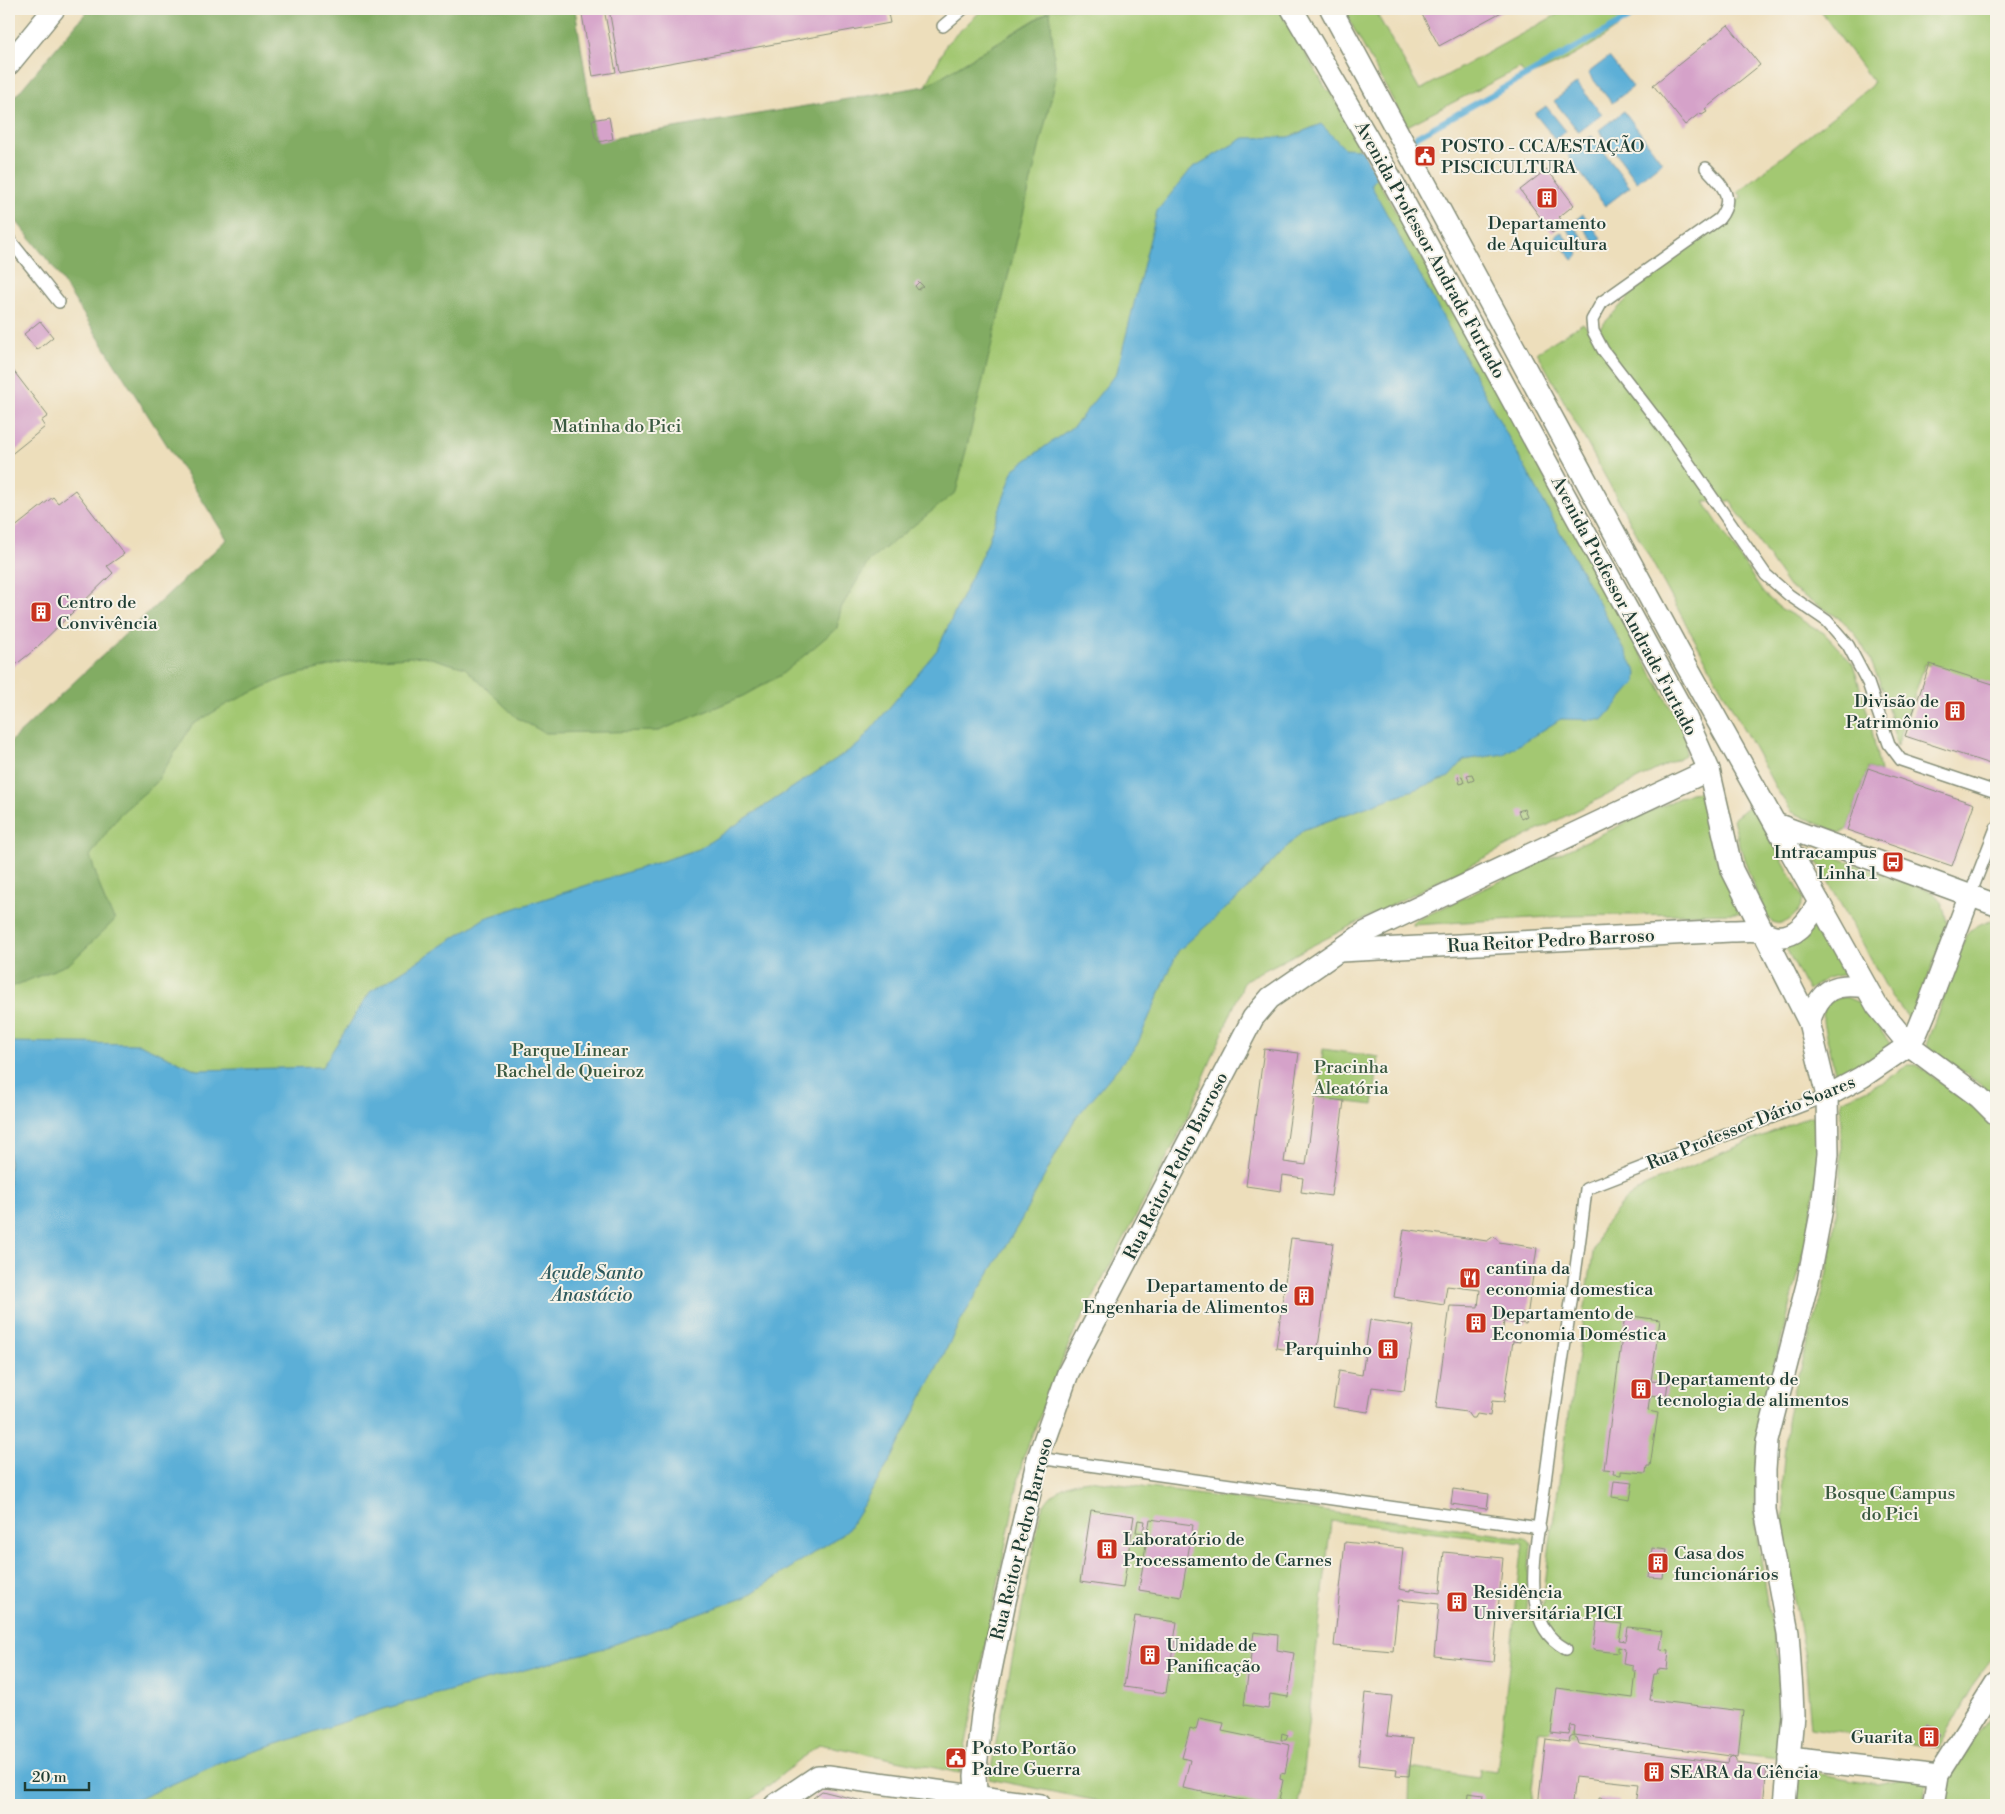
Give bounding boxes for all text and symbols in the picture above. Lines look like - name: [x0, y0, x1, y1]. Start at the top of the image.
- street label: Avenida Professor Andrade Furtado: [1349, 116, 1511, 383]
- place label: POSTO - CCA/ESTAÇÃO PISCICULTURA: [1441, 134, 1644, 179]
- public building icon: POSTO - CCA/ESTAÇÃO PISCICULTURA: [1413, 144, 1437, 168]
- building icon: Departamento de Aquicultura: [1535, 186, 1559, 210]
- place label: Departamento de Aquicultura: [1487, 212, 1608, 256]
- park label: Matinha do Pici: [553, 415, 682, 438]
- street label: Avenida Professor Andrade Furtado: [1545, 471, 1702, 740]
- place label: Centro de Convivência: [57, 591, 158, 635]
- building icon: Centro de Convivência: [29, 600, 53, 624]
- place label: Divisão de Patrimônio: [1845, 690, 1939, 734]
- building icon: Divisão de Patrimônio: [1943, 699, 1967, 723]
- place label: Intracampus Linha 1: [1774, 841, 1877, 885]
- bus stop icon: Intracampus Linha 1: [1881, 850, 1905, 874]
- street label: Rua Reitor Pedro Barroso: [1447, 924, 1655, 958]
- park label: Parque Linear Rachel de Queiroz: [496, 1039, 644, 1083]
- park label: Pracinha Aleatória: [1312, 1056, 1390, 1100]
- street label: Rua Reitor Pedro Barroso: [1119, 1068, 1233, 1264]
- street label: Rua Professor Dário Soares: [1643, 1071, 1859, 1175]
- place label: cantina da economia domestica: [1486, 1257, 1654, 1301]
- water label: Açude Santo Anastácio: [539, 1261, 643, 1307]
- restaurant icon: cantina da economia domestica: [1458, 1266, 1482, 1290]
- place label: Departamento de Engenharia de Alimentos: [1083, 1275, 1288, 1319]
- building icon: Departamento de Engenharia de Alimentos: [1292, 1284, 1316, 1308]
- place label: Departamento de Economia Doméstica: [1492, 1302, 1667, 1346]
- building icon: Departamento de Economia Doméstica: [1464, 1311, 1488, 1335]
- building icon: Parquinho: [1376, 1337, 1400, 1361]
- place label: Parquinho: [1285, 1338, 1372, 1361]
- place label: Departamento de tecnologia de alimentos: [1657, 1368, 1849, 1412]
- building icon: Departamento de tecnologia de alimentos: [1629, 1377, 1653, 1401]
- street label: Rua Reitor Pedro Barroso: [986, 1435, 1058, 1643]
- park label: Bosque Campus do Pici: [1824, 1482, 1955, 1526]
- place label: Laboratório de Processamento de Carnes: [1123, 1528, 1332, 1572]
- building icon: Laboratório de Processamento de Carnes: [1095, 1537, 1119, 1561]
- place label: Casa dos funcionários: [1674, 1542, 1779, 1586]
- building icon: Casa dos funcionários: [1646, 1551, 1670, 1575]
- place label: Residência Universitária PICI: [1473, 1581, 1623, 1625]
- building icon: Residência Universitária PICI: [1445, 1590, 1469, 1614]
- place label: Unidade de Panificação: [1166, 1634, 1261, 1678]
- building icon: Unidade de Panificação: [1138, 1643, 1162, 1667]
- building icon: Guarita: [1917, 1725, 1941, 1749]
- place label: Guarita: [1851, 1726, 1914, 1749]
- place label: Posto Portão Padre Guerra: [972, 1737, 1082, 1781]
- public building icon: Posto Portão Padre Guerra: [944, 1746, 968, 1770]
- scale bar: [25, 1759, 89, 1791]
- building icon: SEARA da Ciência: [1642, 1760, 1666, 1784]
- place label: SEARA da Ciência: [1670, 1761, 1820, 1784]
- text: 20 m: [32, 1768, 67, 1787]

